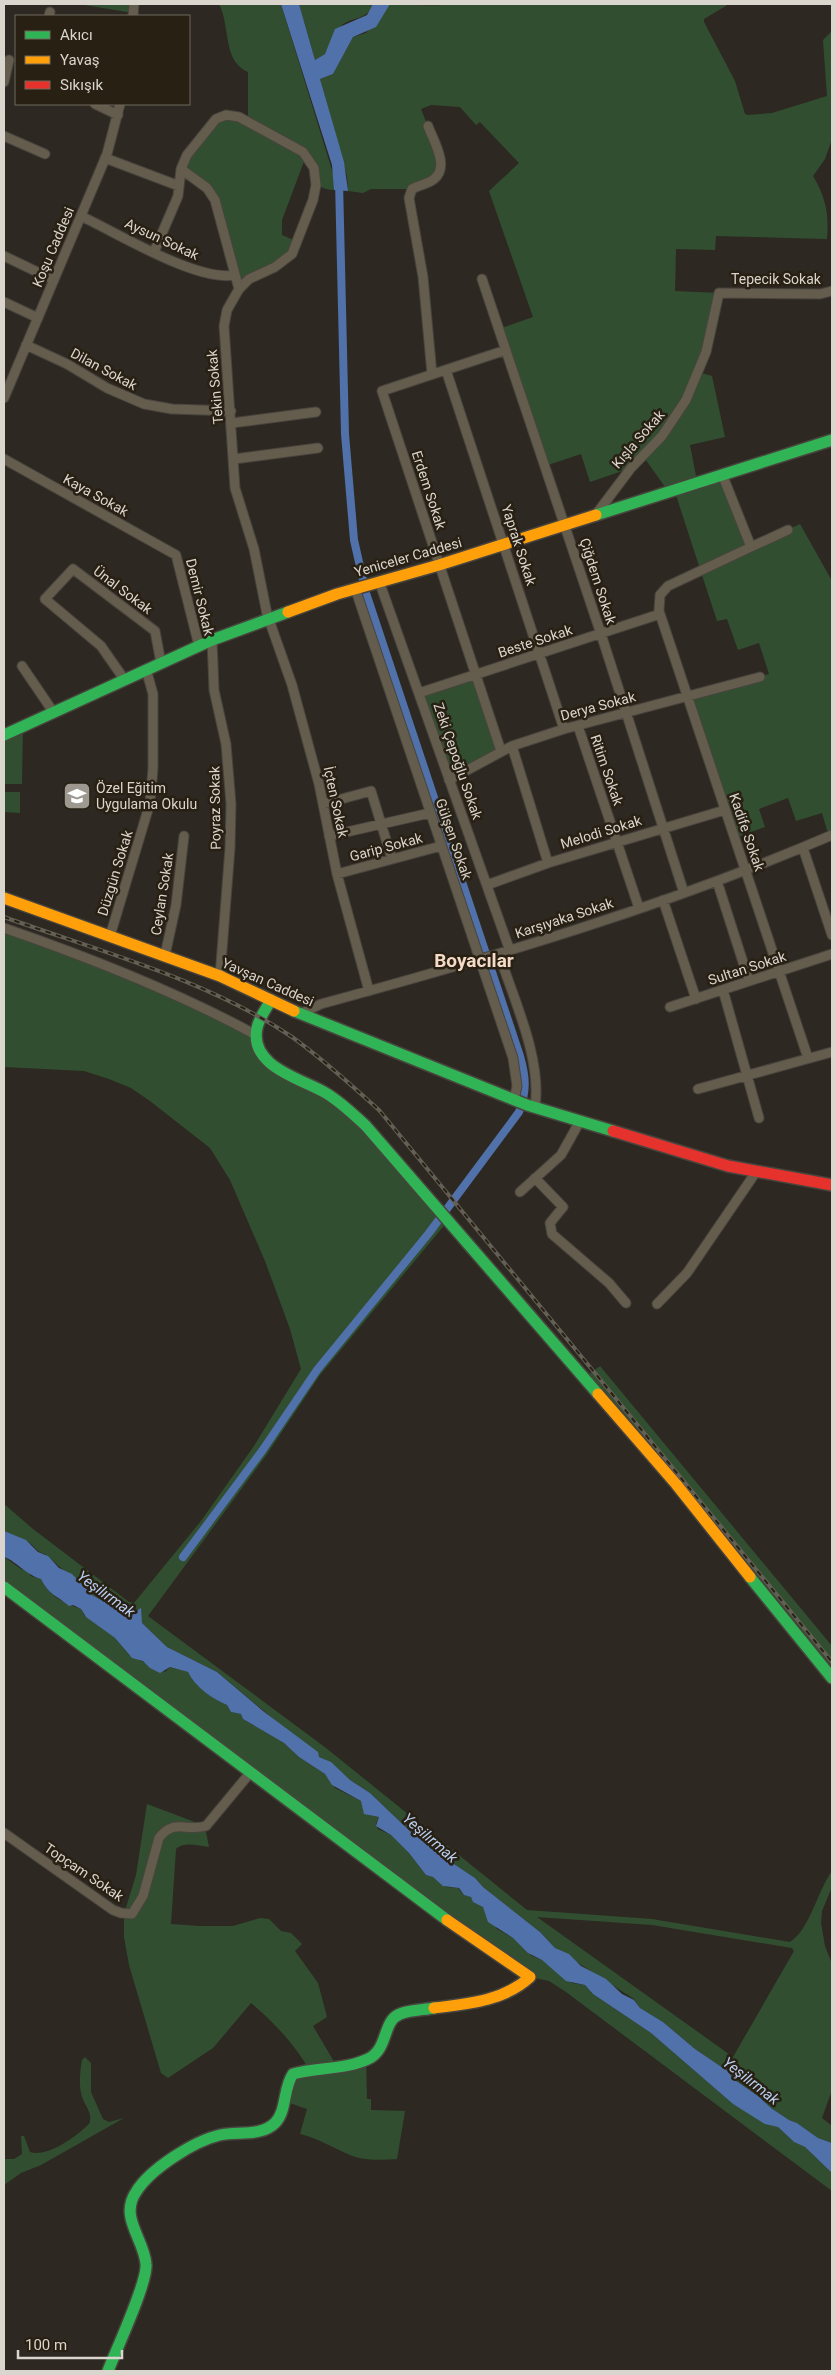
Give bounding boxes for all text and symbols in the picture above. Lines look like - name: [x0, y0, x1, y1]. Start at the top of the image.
- legend: [15, 15, 190, 105]
- text: Akıcı: [60, 26, 93, 44]
- text: Yavaş: [60, 51, 100, 69]
- text: Sıkışık: [60, 76, 103, 94]
- street label: Koşu Caddesi: [29, 204, 77, 290]
- street label: Aysun Sokak: [123, 215, 202, 263]
- street label: Tepecik Sokak: [731, 271, 822, 287]
- street label: Dilan Sokak: [68, 345, 141, 394]
- street label: Tekin Sokak: [204, 348, 226, 425]
- street label: Kışla Sokak: [608, 406, 668, 471]
- street label: Erdem Sokak: [409, 449, 450, 532]
- street label: Kaya Sokak: [61, 471, 132, 520]
- street label: Yaprak Sokak: [498, 503, 540, 588]
- street label: Yeniceler Caddesi: [352, 534, 464, 580]
- street label: Çiğdem Sokak: [577, 536, 620, 627]
- street label: Demir Sokak: [183, 557, 217, 638]
- street label: Ünal Sokak: [90, 563, 156, 618]
- street label: Beste Sokak: [496, 621, 575, 660]
- street label: Derya Sokak: [559, 688, 638, 724]
- street label: Zeki Çepoğlu Sokak: [430, 700, 486, 822]
- street label: Ritim Sokak: [587, 732, 627, 808]
- street label: Poyraz Sokak: [206, 765, 224, 850]
- street label: İçten Sokak: [321, 765, 352, 840]
- place label: Özel Eğitim Uygulama Okulu: [96, 780, 197, 812]
- school or university icon: Özel Eğitim Uygulama Okulu: [62, 781, 92, 811]
- street label: Kadife Sokak: [726, 791, 768, 874]
- street label: Gülşen Sokak: [433, 796, 476, 882]
- street label: Melodi Sokak: [559, 812, 644, 852]
- street label: Düzgün Sokak: [94, 827, 136, 918]
- street label: Garip Sokak: [348, 829, 425, 864]
- street label: Ceylan Sokak: [148, 851, 177, 936]
- street label: Karşıyaka Sokak: [513, 894, 616, 941]
- street label: Sultan Sokak: [706, 948, 789, 988]
- district label: Boyacılar: [434, 949, 514, 972]
- street label: Yavşan Caddesi: [220, 955, 316, 1009]
- water label: Yeşilırmak: [74, 1567, 139, 1621]
- water label: Yeşilırmak: [399, 1809, 462, 1867]
- street label: Topçam Sokak: [41, 1840, 127, 1905]
- water label: Yeşilırmak: [719, 2053, 783, 2109]
- scale bar: [18, 2328, 121, 2360]
- text: 100 m: [25, 2336, 67, 2354]

